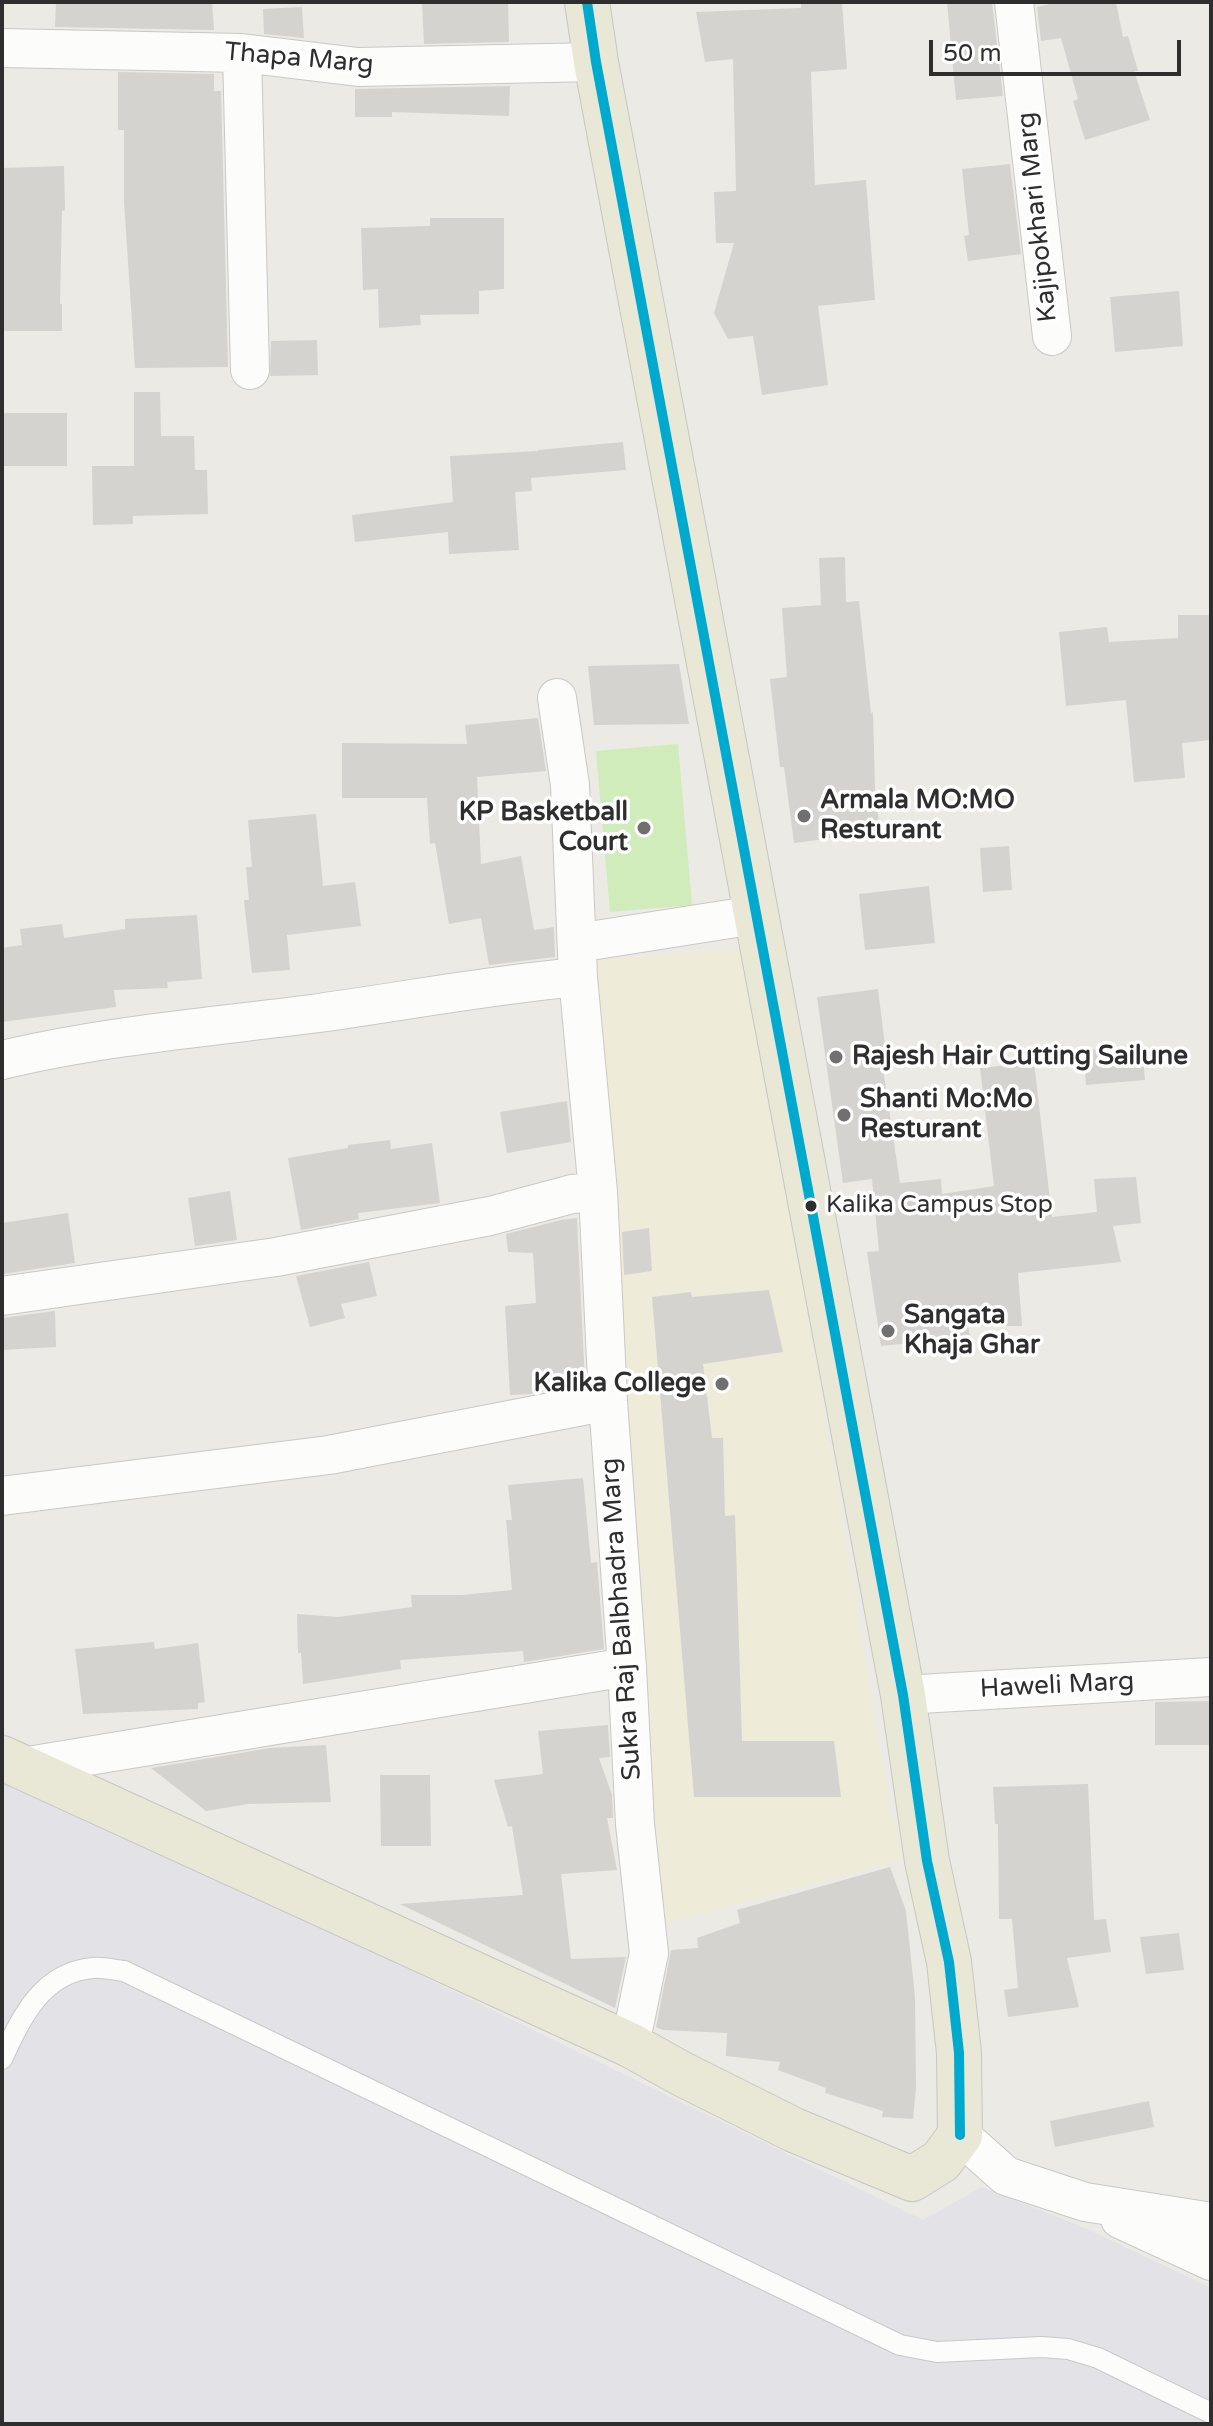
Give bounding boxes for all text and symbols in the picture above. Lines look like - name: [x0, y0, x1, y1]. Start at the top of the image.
- scale bar: [933, 24, 1185, 74]
- street label: Thapa Marg: [223, 37, 375, 81]
- text: 50 m: [943, 39, 1001, 68]
- street label: Kajipokhari Marg: [1011, 111, 1065, 323]
- place label: Armala MO:MO Resturant: [820, 785, 1015, 846]
- place label: KP Basketball Court: [459, 797, 628, 858]
- marker: Armala MO:MO Resturant: [795, 807, 813, 825]
- marker: KP Basketball Court: [635, 819, 653, 837]
- place label: Rajesh Hair Cutting Sailune: [852, 1041, 1188, 1073]
- marker: Rajesh Hair Cutting Sailune: [827, 1048, 845, 1066]
- place label: Shanti Mo:Mo Resturant: [860, 1084, 1033, 1146]
- marker: Shanti Mo:Mo Resturant: [835, 1106, 853, 1124]
- place label: Kalika Campus Stop: [826, 1192, 1053, 1220]
- marker: Kalika Campus Stop: [803, 1198, 819, 1214]
- place label: Sangata Khaja Ghar: [904, 1300, 1040, 1362]
- marker: Sangata Khaja Ghar: [879, 1322, 897, 1340]
- place label: Kalika College: [533, 1368, 706, 1400]
- marker: Kalika College: [713, 1375, 731, 1393]
- street label: Sukra Raj Balbhadra Marg: [595, 1457, 649, 1781]
- street label: Haweli Marg: [979, 1666, 1135, 1706]

